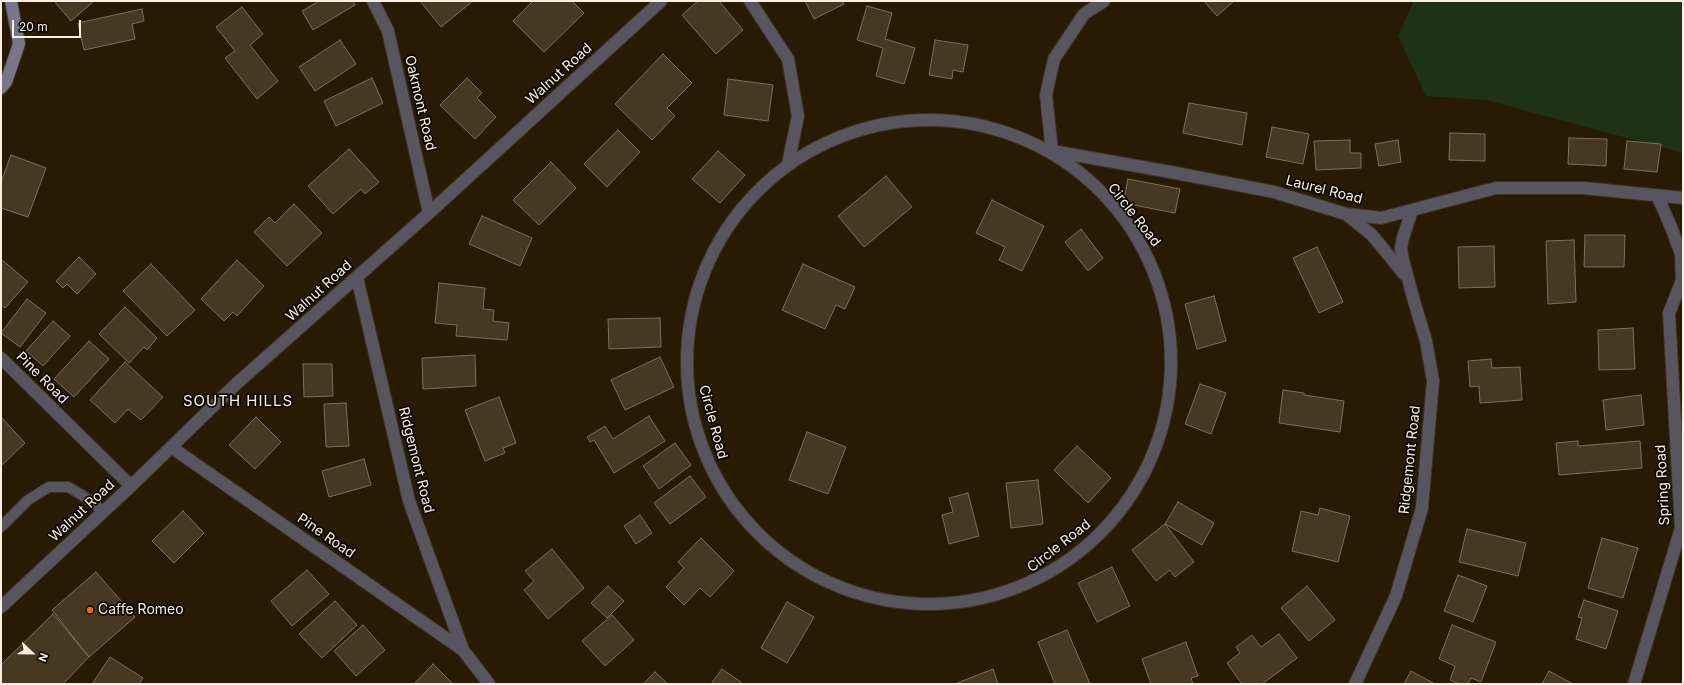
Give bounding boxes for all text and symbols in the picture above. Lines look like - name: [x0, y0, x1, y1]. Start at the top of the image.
- scale bar: [14, 12, 83, 38]
- text: 20 m: [19, 19, 48, 34]
- street label: Walnut Road: [522, 40, 596, 108]
- street label: Oakmont Road: [401, 54, 439, 152]
- street label: Laurel Road: [1284, 172, 1364, 208]
- street label: Circle Road: [1104, 180, 1164, 250]
- street label: Walnut Road: [282, 257, 356, 325]
- street label: Pine Road: [13, 349, 71, 407]
- street label: Circle Road: [695, 383, 731, 461]
- district label: SOUTH HILLS: [183, 392, 293, 410]
- street label: Ridgemont Road: [395, 405, 437, 515]
- street label: Ridgemont Road: [1396, 405, 1424, 515]
- street label: Spring Road: [1652, 444, 1674, 526]
- street label: Walnut Road: [46, 476, 118, 546]
- street label: Pine Road: [294, 510, 358, 562]
- street label: Circle Road: [1024, 516, 1094, 576]
- place label: Caffe Romeo: [98, 602, 184, 618]
- marker: Caffe Romeo: [85, 605, 95, 615]
- north arrow: [12, 633, 52, 673]
- text: N: [35, 651, 51, 664]

